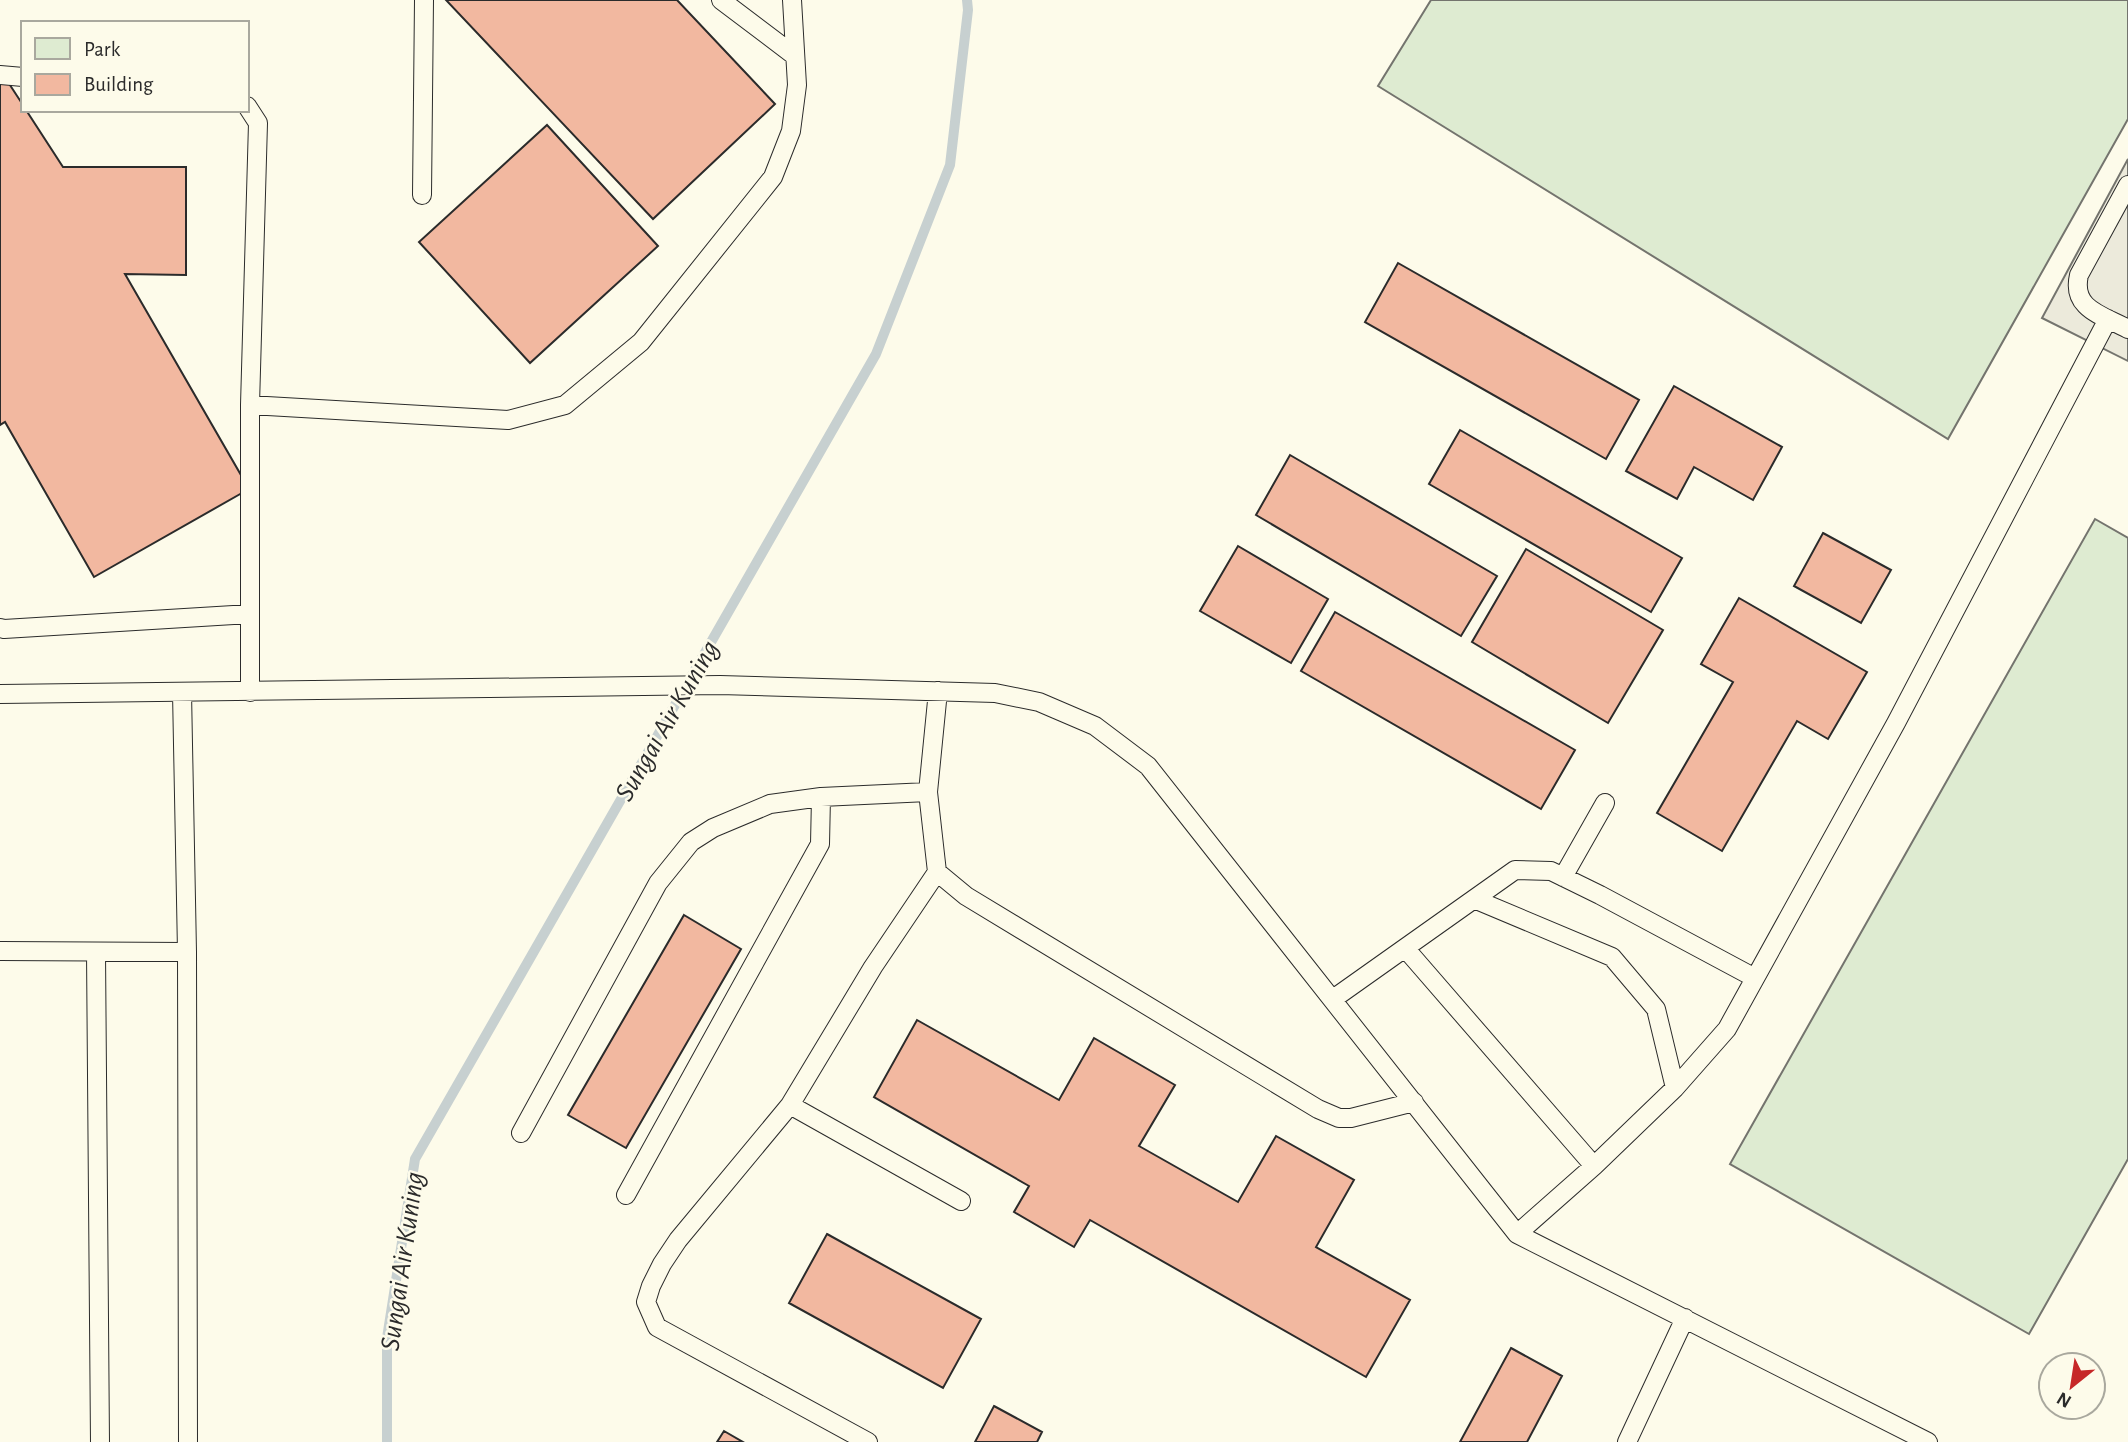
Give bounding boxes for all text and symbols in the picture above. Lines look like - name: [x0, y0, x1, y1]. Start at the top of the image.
- legend: [21, 21, 248, 112]
- text: Park: [84, 39, 121, 60]
- text: Building: [84, 74, 154, 95]
- water label: Sungai Air Kuning: [611, 636, 725, 806]
- water label: Sungai Air Kuning: [377, 1170, 429, 1353]
- north arrow: [2037, 1351, 2107, 1421]
- text: N: [2054, 1388, 2075, 1411]

